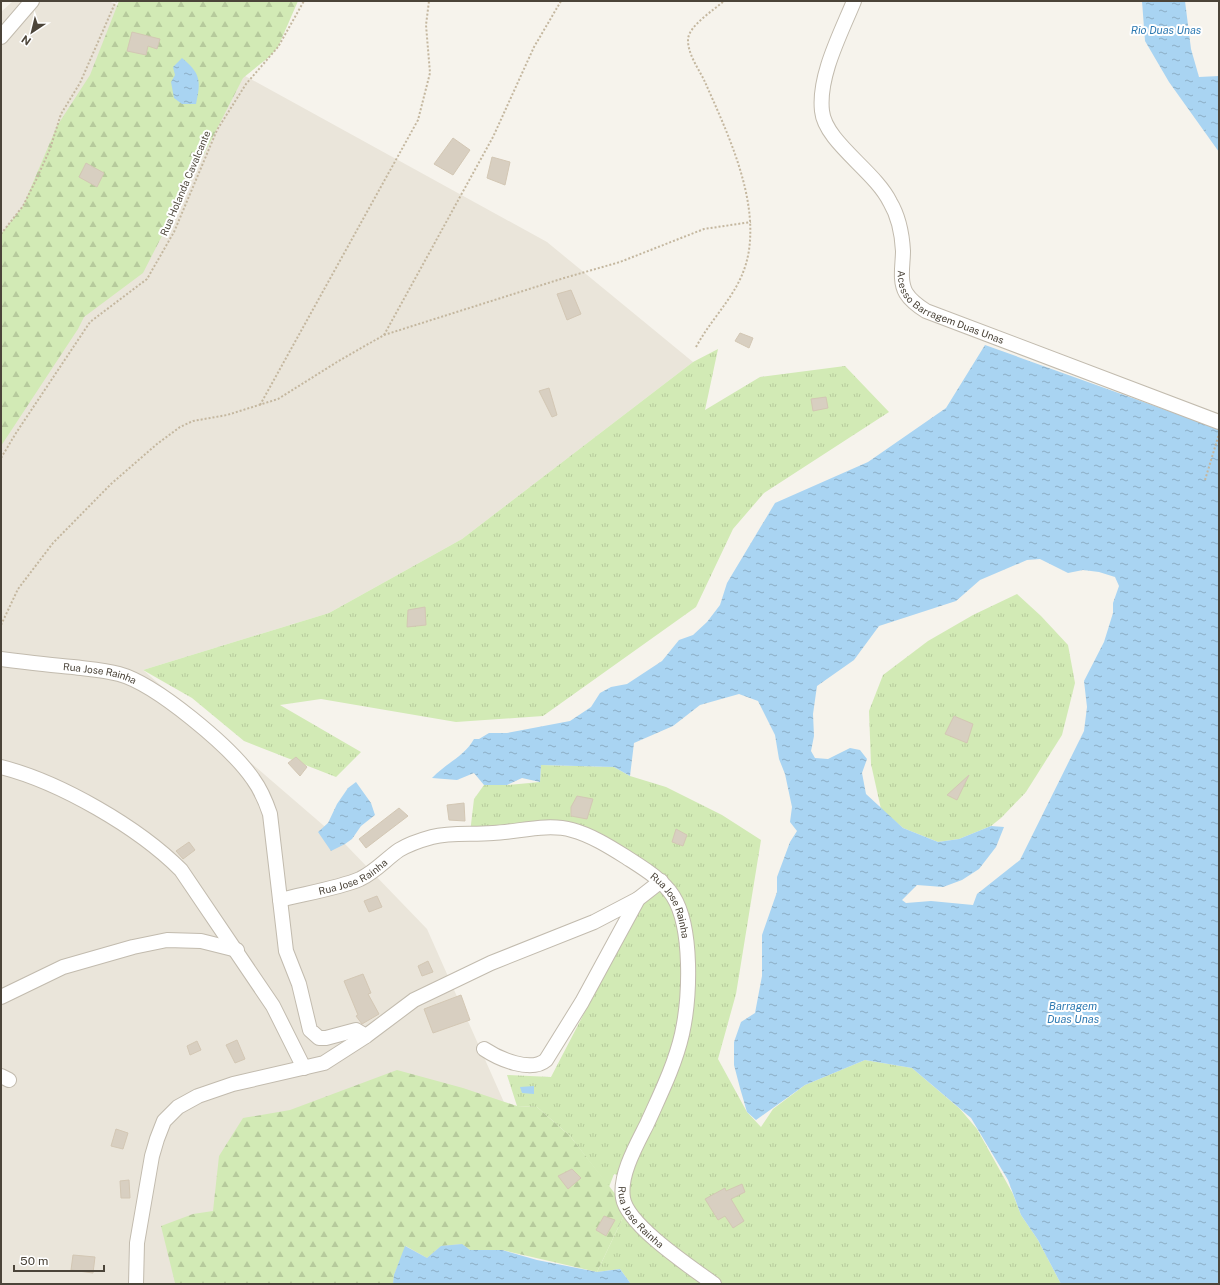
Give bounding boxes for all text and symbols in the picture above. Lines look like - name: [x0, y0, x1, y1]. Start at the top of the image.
- north arrow: [12, 12, 52, 52]
- water label: Rio Duas Unas: [1131, 24, 1202, 36]
- text: N: [19, 33, 33, 48]
- street label: Rua Holanda Cavalcante: [157, 128, 213, 237]
- street label: Acesso Barragem Duas Unas: [896, 270, 1006, 346]
- street label: Rua Jose Rainha: [63, 660, 139, 686]
- street label: Rua Jose Rainha: [317, 856, 390, 897]
- street label: Rua Jose Rainha: [648, 870, 692, 939]
- water label: Barragem Duas Unas: [1047, 1000, 1100, 1025]
- street label: Rua Jose Rainha: [616, 1186, 666, 1250]
- scale bar: [14, 1247, 104, 1273]
- text: 50 m: [20, 1254, 48, 1268]

